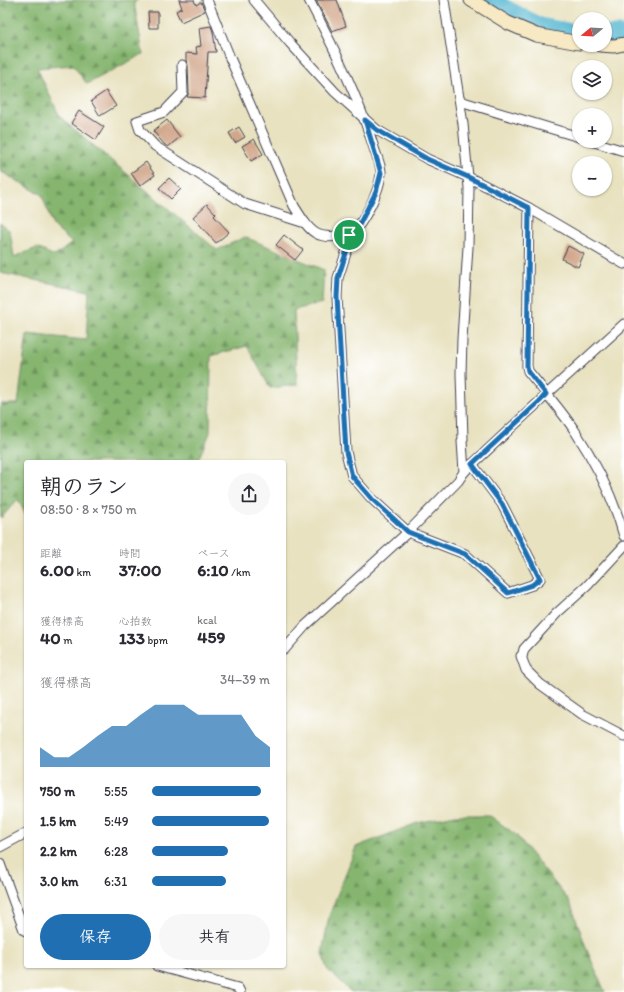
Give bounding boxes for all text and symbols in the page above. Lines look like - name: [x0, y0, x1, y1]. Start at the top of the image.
- north arrow: [572, 12, 612, 52]
- map controls: [572, 12, 612, 196]
- button: layers: [572, 60, 612, 100]
- button: +: [572, 108, 612, 148]
- button: −: [572, 156, 612, 196]
- pin: [332, 218, 366, 252]
- icon: arrive: [338, 224, 360, 246]
- text: 朝のラン: [40, 473, 128, 500]
- button: share: [228, 473, 270, 515]
- text: 08:50 · 8 × 750 m: [40, 502, 137, 517]
- text: 距離: [40, 547, 62, 560]
- text: 時間: [119, 547, 141, 560]
- text: ペース: [197, 547, 230, 560]
- text: 6.00: [40, 560, 74, 580]
- text: 37:00: [119, 560, 161, 580]
- text: 6:10: [197, 560, 229, 580]
- text: km: [74, 566, 91, 579]
- text: /km: [229, 566, 251, 579]
- text: kcal: [197, 614, 217, 627]
- text: 獲得標高: [40, 615, 84, 628]
- text: 心拍数: [119, 615, 152, 628]
- text: 459: [197, 627, 225, 647]
- text: 40: [40, 628, 61, 648]
- text: 133: [119, 628, 145, 648]
- text: m: [61, 634, 72, 647]
- text: bpm: [145, 634, 168, 647]
- text: 34–39 m: [220, 672, 270, 687]
- text: 獲得標高: [40, 675, 92, 690]
- text: 750 m: [40, 784, 75, 799]
- text: 5:55: [104, 784, 128, 799]
- text: 1.5 km: [40, 814, 76, 829]
- text: 5:49: [104, 814, 129, 829]
- text: 2.2 km: [40, 844, 77, 859]
- text: 6:28: [104, 844, 128, 859]
- text: 3.0 km: [40, 874, 78, 889]
- text: 6:31: [104, 874, 127, 889]
- button: 保存: [40, 914, 151, 960]
- button: 共有: [159, 914, 270, 960]

